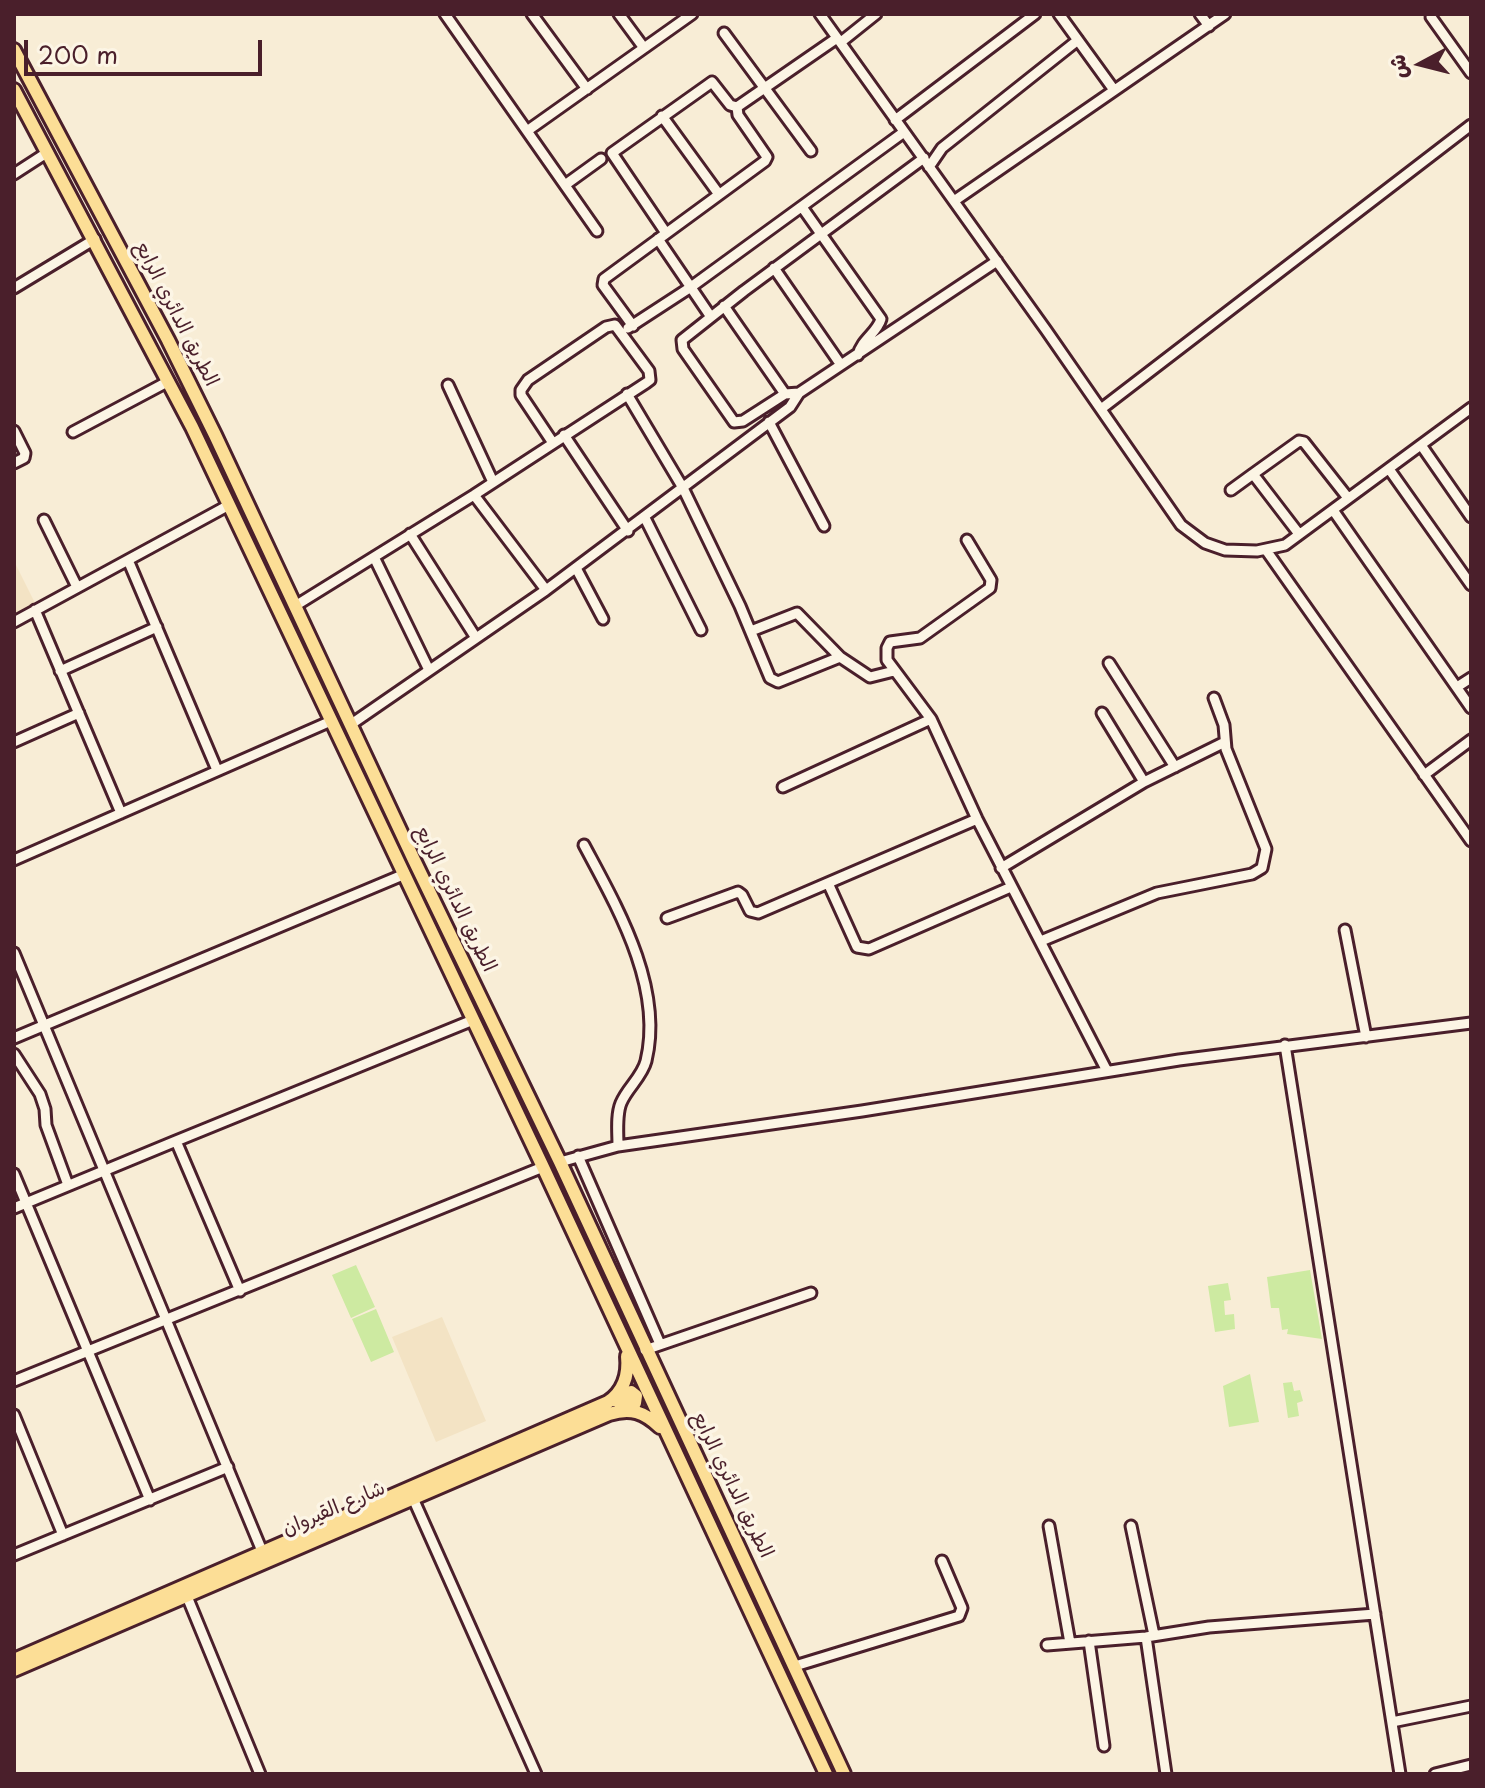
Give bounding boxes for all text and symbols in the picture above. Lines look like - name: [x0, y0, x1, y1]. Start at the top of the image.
- scale bar: [28, 24, 266, 74]
- north arrow: [1381, 24, 1461, 104]
- text: 200 m: [38, 36, 118, 72]
- text: ش: [1379, 53, 1415, 81]
- street label: الطريق الدائري الرابع: [129, 237, 223, 391]
- street label: الطريق الدائري الرابع: [409, 822, 501, 976]
- street label: الطريق الدائري الرابع: [686, 1408, 778, 1562]
- street label: شارع القيروان: [279, 1477, 389, 1541]

